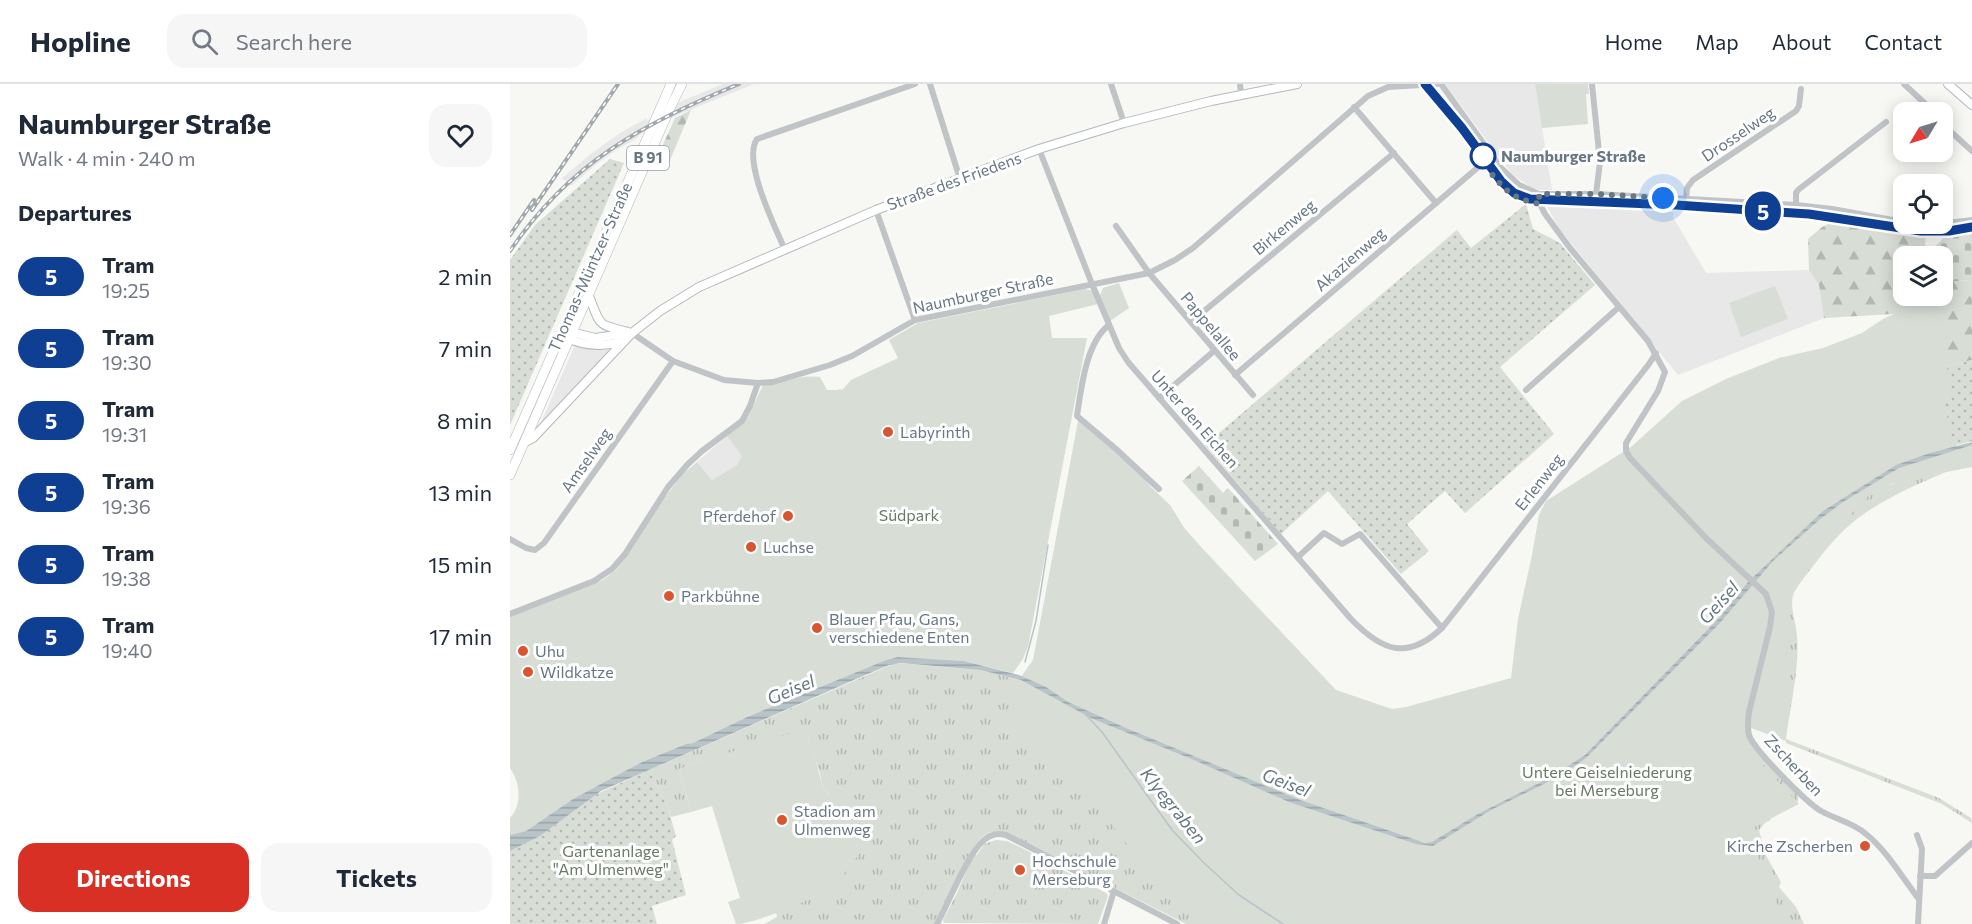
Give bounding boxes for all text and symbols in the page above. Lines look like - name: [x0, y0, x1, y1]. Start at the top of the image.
- search box: [167, 14, 587, 68]
- text: Hopline: [30, 24, 131, 58]
- icon: search: [188, 25, 221, 58]
- text: Search here: [236, 28, 352, 55]
- text: Home: [1605, 29, 1662, 54]
- text: Map: [1695, 29, 1739, 54]
- text: About: [1772, 29, 1831, 54]
- text: Contact: [1864, 29, 1942, 54]
- street label: Drosselweg: [1698, 102, 1778, 165]
- north arrow: [1893, 102, 1953, 162]
- map controls: [1893, 102, 1953, 306]
- button: heart: [429, 104, 492, 167]
- text: Naumburger Straße: [18, 106, 271, 140]
- marker: Naumburger Straße: [1470, 143, 1496, 169]
- text: Walk · 4 min · 240 m: [18, 146, 195, 170]
- road number: B 91: [627, 146, 669, 170]
- place label: Naumburger Straße: [1501, 146, 1646, 165]
- street label: Straße des Friedens: [884, 147, 1024, 214]
- button: locate: [1893, 174, 1953, 234]
- street label: Thomas-Müntzer-Straße: [544, 179, 635, 354]
- your location: [1648, 183, 1678, 213]
- line badge: 5: [1744, 192, 1782, 230]
- street label: Birkenweg: [1248, 195, 1319, 258]
- text: Departures: [18, 199, 132, 226]
- text: 5: [1757, 199, 1769, 224]
- street label: Akazienweg: [1311, 223, 1389, 294]
- button: layers: [1893, 246, 1953, 306]
- text: Tram: [102, 251, 154, 278]
- text: 2 min: [438, 263, 492, 290]
- text: 5: [45, 264, 57, 289]
- street label: Naumburger Straße: [911, 268, 1055, 317]
- text: 19:25: [102, 278, 150, 302]
- street label: Pappelallee: [1177, 288, 1245, 364]
- text: Tram: [102, 323, 154, 350]
- text: 7 min: [439, 335, 492, 362]
- text: 5: [45, 336, 57, 361]
- text: 19:30: [102, 350, 152, 374]
- street label: Unter den Eichen: [1148, 366, 1243, 471]
- text: Tram: [102, 395, 154, 422]
- text: 8 min: [437, 407, 492, 434]
- text: 5: [45, 408, 57, 433]
- text: 19:31: [102, 422, 147, 446]
- place label: Labyrinth: [900, 422, 970, 441]
- street label: Amselweg: [556, 424, 615, 496]
- marker: Labyrinth: [881, 425, 895, 439]
- street label: Erlenweg: [1510, 449, 1567, 514]
- text: Tram: [102, 467, 154, 494]
- text: 13 min: [428, 479, 492, 506]
- text: 5: [45, 480, 57, 505]
- text: 19:36: [102, 494, 151, 518]
- park label: Südpark: [879, 505, 940, 524]
- place label: Pferdehof: [703, 506, 777, 525]
- marker: Pferdehof: [781, 509, 795, 523]
- place label: Luchse: [763, 537, 814, 556]
- text: Tram: [102, 539, 154, 566]
- marker: Luchse: [744, 540, 758, 554]
- text: 15 min: [428, 551, 492, 578]
- text: 5: [45, 552, 57, 577]
- text: 19:38: [102, 566, 151, 590]
- water label: Geisel: [1693, 576, 1743, 628]
- place label: Parkbühne: [681, 586, 760, 605]
- marker: Parkbühne: [662, 589, 676, 603]
- place label: Blauer Pfau, Gans, verschiedene Enten: [829, 609, 969, 646]
- text: Tram: [102, 611, 154, 638]
- marker: Blauer Pfau, Gans, verschiedene Enten: [810, 621, 824, 635]
- text: 17 min: [429, 623, 492, 650]
- text: 5: [45, 624, 57, 649]
- text: 19:40: [102, 638, 152, 662]
- place label: Uhu: [535, 641, 565, 660]
- marker: Uhu: [516, 644, 530, 658]
- place label: Wildkatze: [540, 662, 614, 681]
- marker: Wildkatze: [521, 665, 535, 679]
- water label: Geisel: [763, 669, 818, 709]
- street label: Zscherben: [1761, 730, 1828, 799]
- park label: Untere Geiselniederung bei Merseburg: [1522, 762, 1692, 799]
- water label: Klyegraben: [1136, 763, 1211, 848]
- water label: Geisel: [1259, 763, 1314, 801]
- place label: Stadion am Ulmenweg: [794, 801, 876, 838]
- marker: Stadion am Ulmenweg: [775, 813, 789, 827]
- place label: Kirche Zscherben: [1726, 836, 1853, 855]
- marker: Kirche Zscherben: [1858, 839, 1872, 853]
- park label: Gartenanlage "Am Ulmenweg": [553, 841, 669, 878]
- button: Directions: [18, 843, 249, 912]
- button: Tickets: [261, 843, 492, 912]
- place label: Hochschule Merseburg: [1032, 851, 1116, 888]
- marker: Hochschule Merseburg: [1013, 863, 1027, 877]

